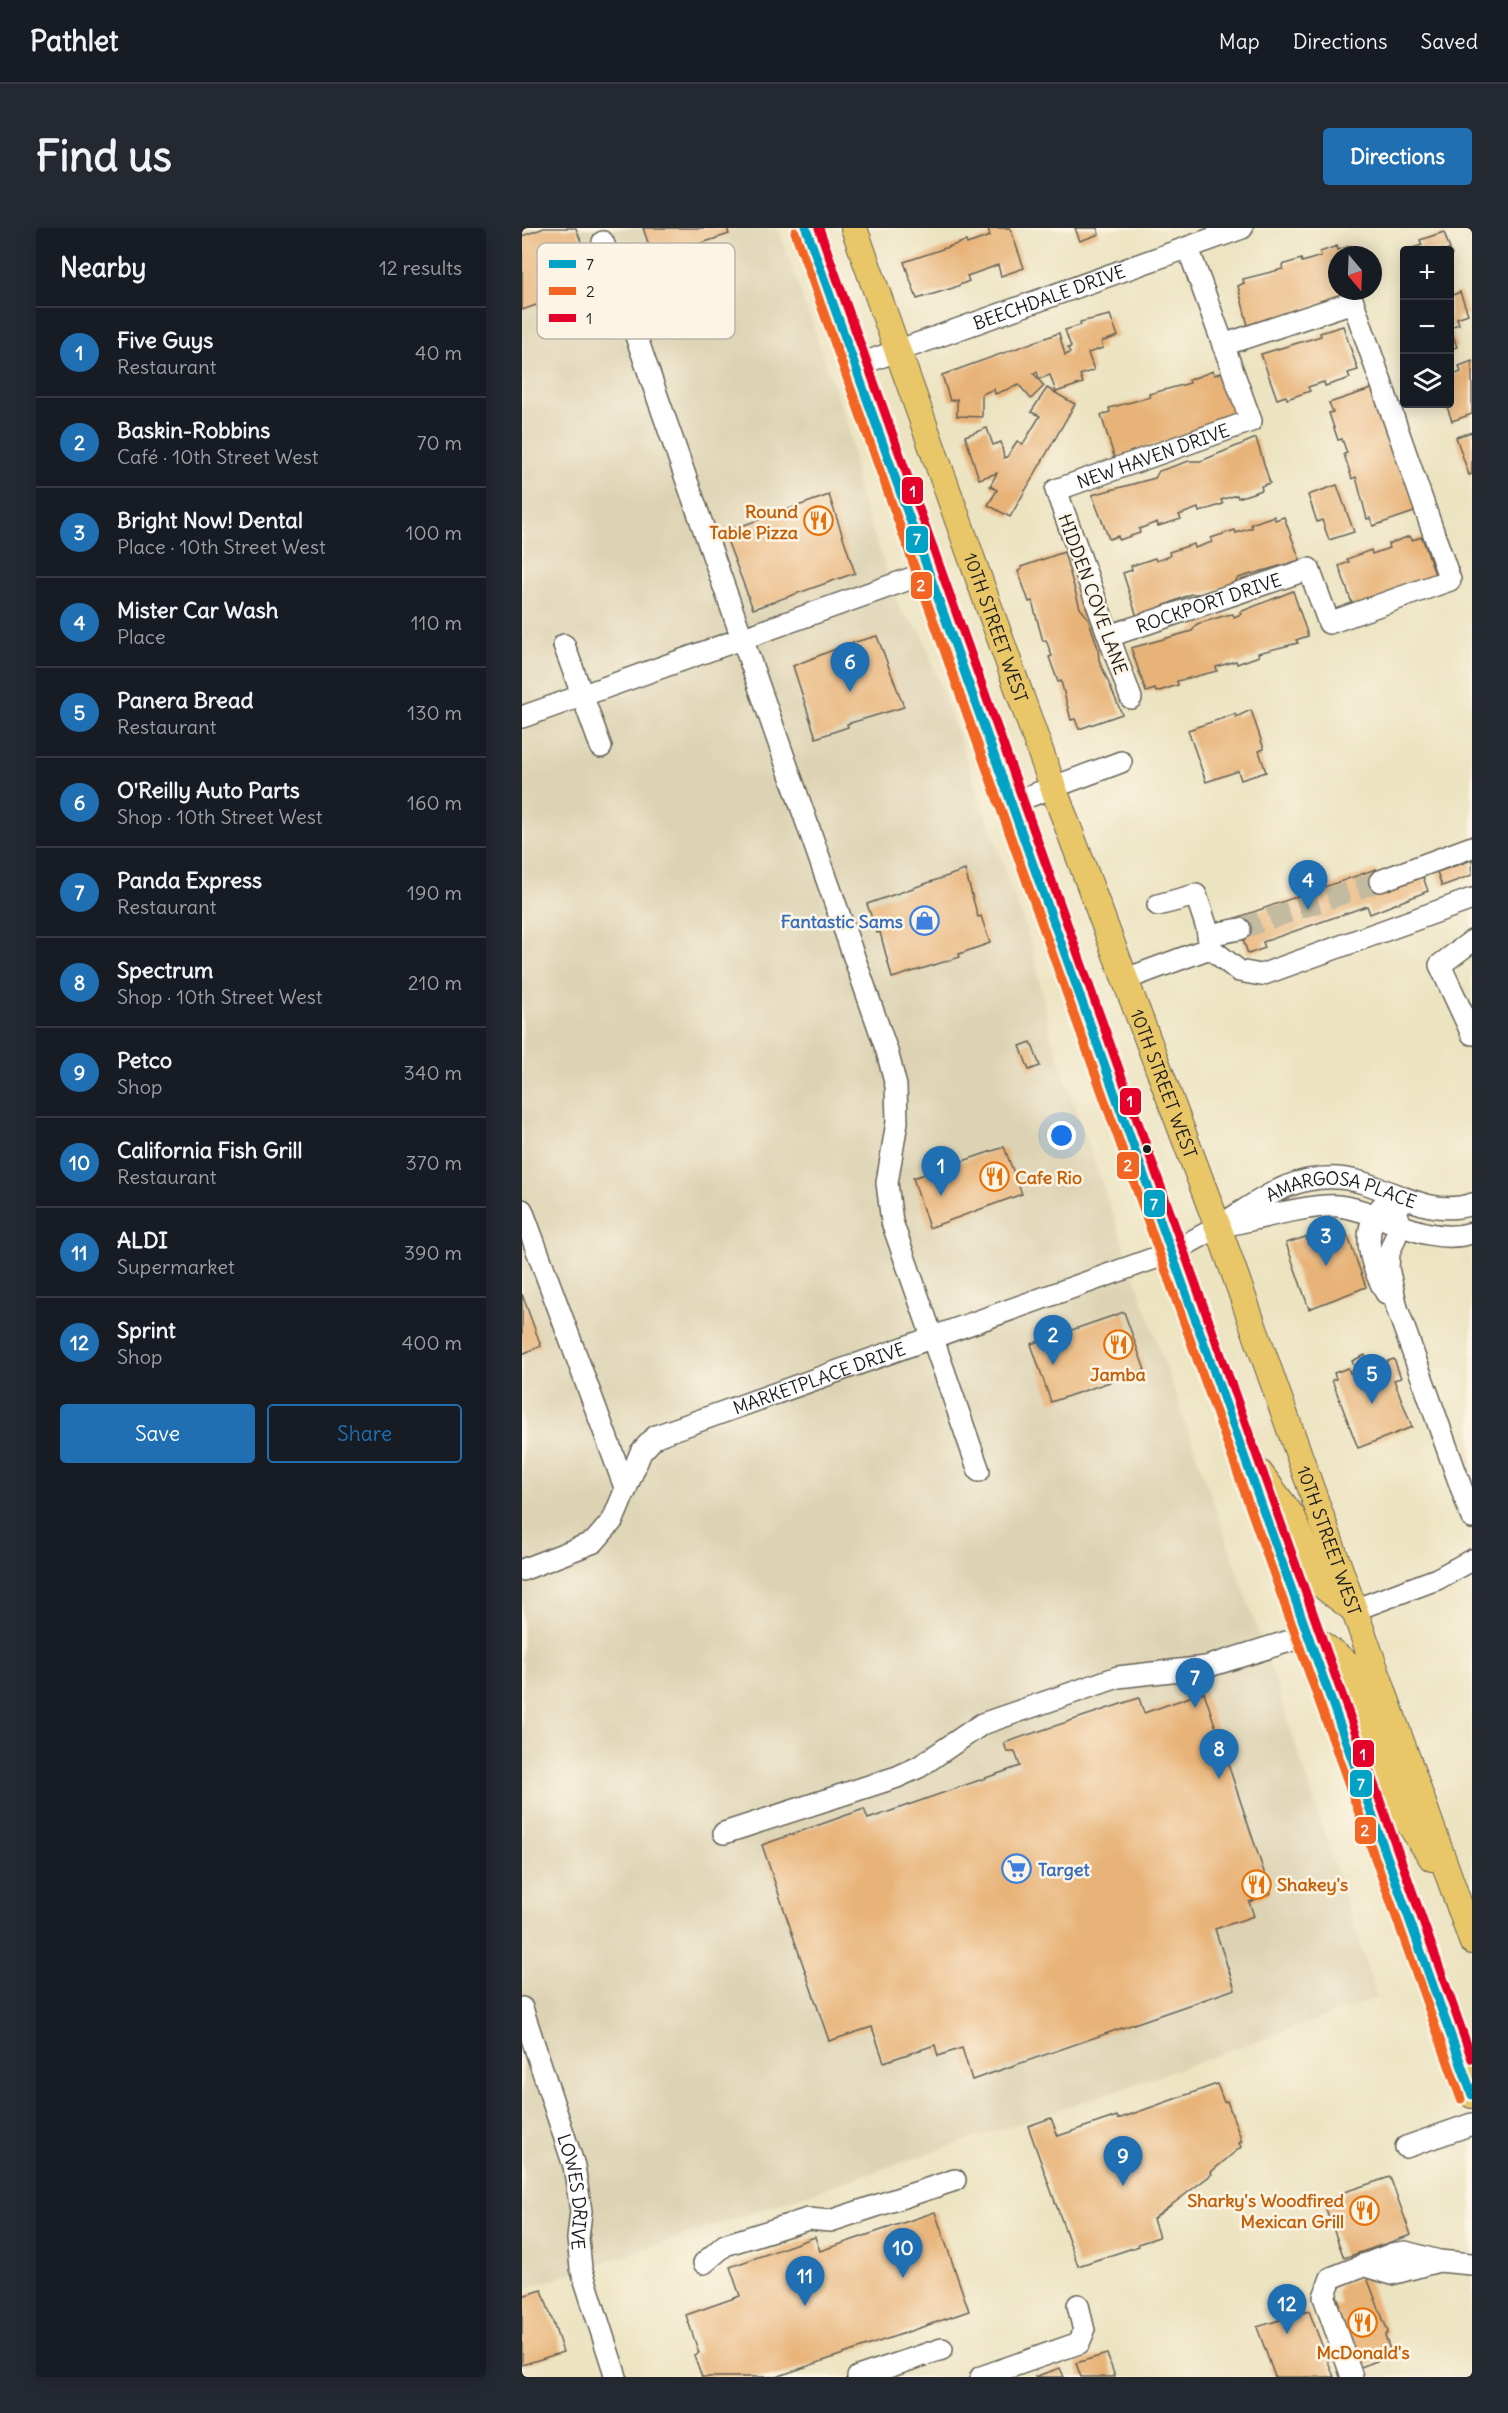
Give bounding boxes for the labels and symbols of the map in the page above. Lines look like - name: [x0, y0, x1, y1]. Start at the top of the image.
- legend: [537, 243, 735, 339]
- north arrow: [1328, 246, 1382, 300]
- text: 7: [586, 254, 594, 274]
- street label: BEECHDALE DRIVE: [970, 259, 1128, 335]
- text: 2: [586, 281, 595, 301]
- text: 1: [586, 308, 592, 328]
- street label: NEW HAVEN DRIVE: [1074, 418, 1232, 493]
- line badge: 1: [901, 476, 924, 505]
- text: 1: [910, 481, 916, 501]
- place label: Round Table Pizza: [709, 500, 798, 544]
- restaurant icon: Round Table Pizza: [803, 505, 835, 537]
- street label: HIDDEN COVE LANE: [1053, 510, 1133, 678]
- line badge: 7: [905, 525, 929, 554]
- text: 7: [913, 529, 921, 549]
- street label: 10TH STREET WEST: [959, 550, 1033, 705]
- street label: ROCKPORT DRIVE: [1133, 568, 1284, 638]
- line badge: 2: [910, 571, 933, 600]
- text: 2: [917, 575, 926, 595]
- pin: 6: [830, 642, 870, 692]
- pin: 4: [1288, 860, 1328, 910]
- shop icon: Fantastic Sams: [908, 905, 940, 937]
- place label: Fantastic Sams: [781, 910, 903, 933]
- street label: 10TH STREET WEST: [1128, 1007, 1202, 1161]
- line badge: 1: [1119, 1087, 1142, 1116]
- your location: [1047, 1121, 1076, 1150]
- unlabelled marker: [1141, 1143, 1153, 1155]
- pin: 1: [922, 1146, 960, 1196]
- line badge: 2: [1116, 1151, 1140, 1180]
- text: 2: [1124, 1155, 1133, 1175]
- restaurant icon: Cafe Rio: [978, 1161, 1010, 1193]
- place label: Cafe Rio: [1015, 1166, 1082, 1189]
- street label: AMARGOSA PLACE: [1262, 1166, 1420, 1213]
- line badge: 7: [1143, 1189, 1166, 1218]
- text: 7: [1150, 1194, 1158, 1214]
- pin: 3: [1306, 1216, 1346, 1266]
- pin: 2: [1034, 1316, 1072, 1365]
- restaurant icon: Jamba: [1102, 1329, 1134, 1361]
- street label: MARKETPLACE DRIVE: [730, 1337, 908, 1419]
- pin: 5: [1352, 1354, 1392, 1404]
- place label: Jamba: [1090, 1363, 1146, 1386]
- street label: 10TH STREET WEST: [1292, 1463, 1367, 1618]
- pin: 7: [1176, 1658, 1214, 1708]
- pin: 8: [1200, 1730, 1238, 1779]
- line badge: 1: [1352, 1739, 1375, 1768]
- text: 1: [1360, 1744, 1366, 1764]
- line badge: 7: [1349, 1769, 1373, 1798]
- text: 7: [1357, 1774, 1365, 1794]
- line badge: 2: [1354, 1816, 1377, 1845]
- text: 2: [1361, 1820, 1370, 1840]
- supermarket icon: Target: [1001, 1853, 1033, 1885]
- place label: Target: [1038, 1858, 1090, 1881]
- restaurant icon: Shakey's: [1240, 1868, 1272, 1900]
- place label: Shakey's: [1277, 1873, 1348, 1896]
- street label: LOWES DRIVE: [553, 2131, 593, 2251]
- pin: 9: [1104, 2136, 1142, 2186]
- place label: Sharky's Woodfired Mexican Grill: [1187, 2189, 1344, 2233]
- restaurant icon: Sharky's Woodfired Mexican Grill: [1349, 2194, 1381, 2226]
- pin: 10: [884, 2228, 922, 2278]
- pin: 11: [786, 2256, 824, 2306]
- pin: 12: [1268, 2284, 1306, 2334]
- restaurant icon: McDonald's: [1347, 2307, 1379, 2339]
- place label: McDonald's: [1316, 2341, 1410, 2364]

